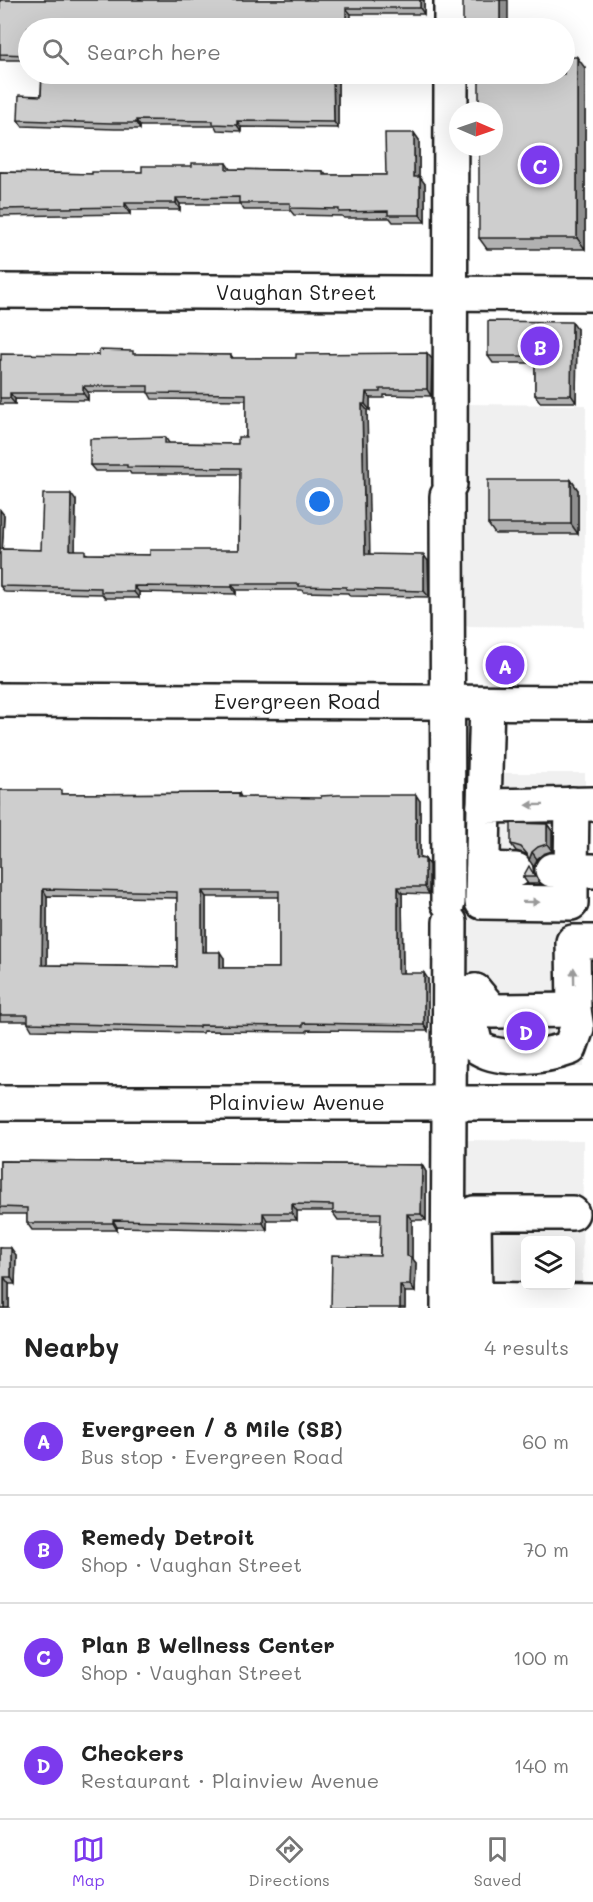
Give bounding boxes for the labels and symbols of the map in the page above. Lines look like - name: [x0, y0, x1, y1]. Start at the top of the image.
- north arrow: [449, 102, 503, 156]
- pin: C: [520, 142, 560, 188]
- street label: Vaughan Street: [216, 278, 376, 305]
- pin: B: [520, 324, 560, 368]
- your location: [305, 487, 334, 516]
- pin: A: [486, 642, 524, 688]
- street label: Evergreen Road: [214, 687, 380, 714]
- one-way arrow: [525, 800, 544, 810]
- one-way arrow: [521, 898, 540, 907]
- one-way arrow: [569, 967, 579, 986]
- pin: D: [506, 1008, 546, 1054]
- street label: Plainview Avenue: [209, 1088, 385, 1115]

